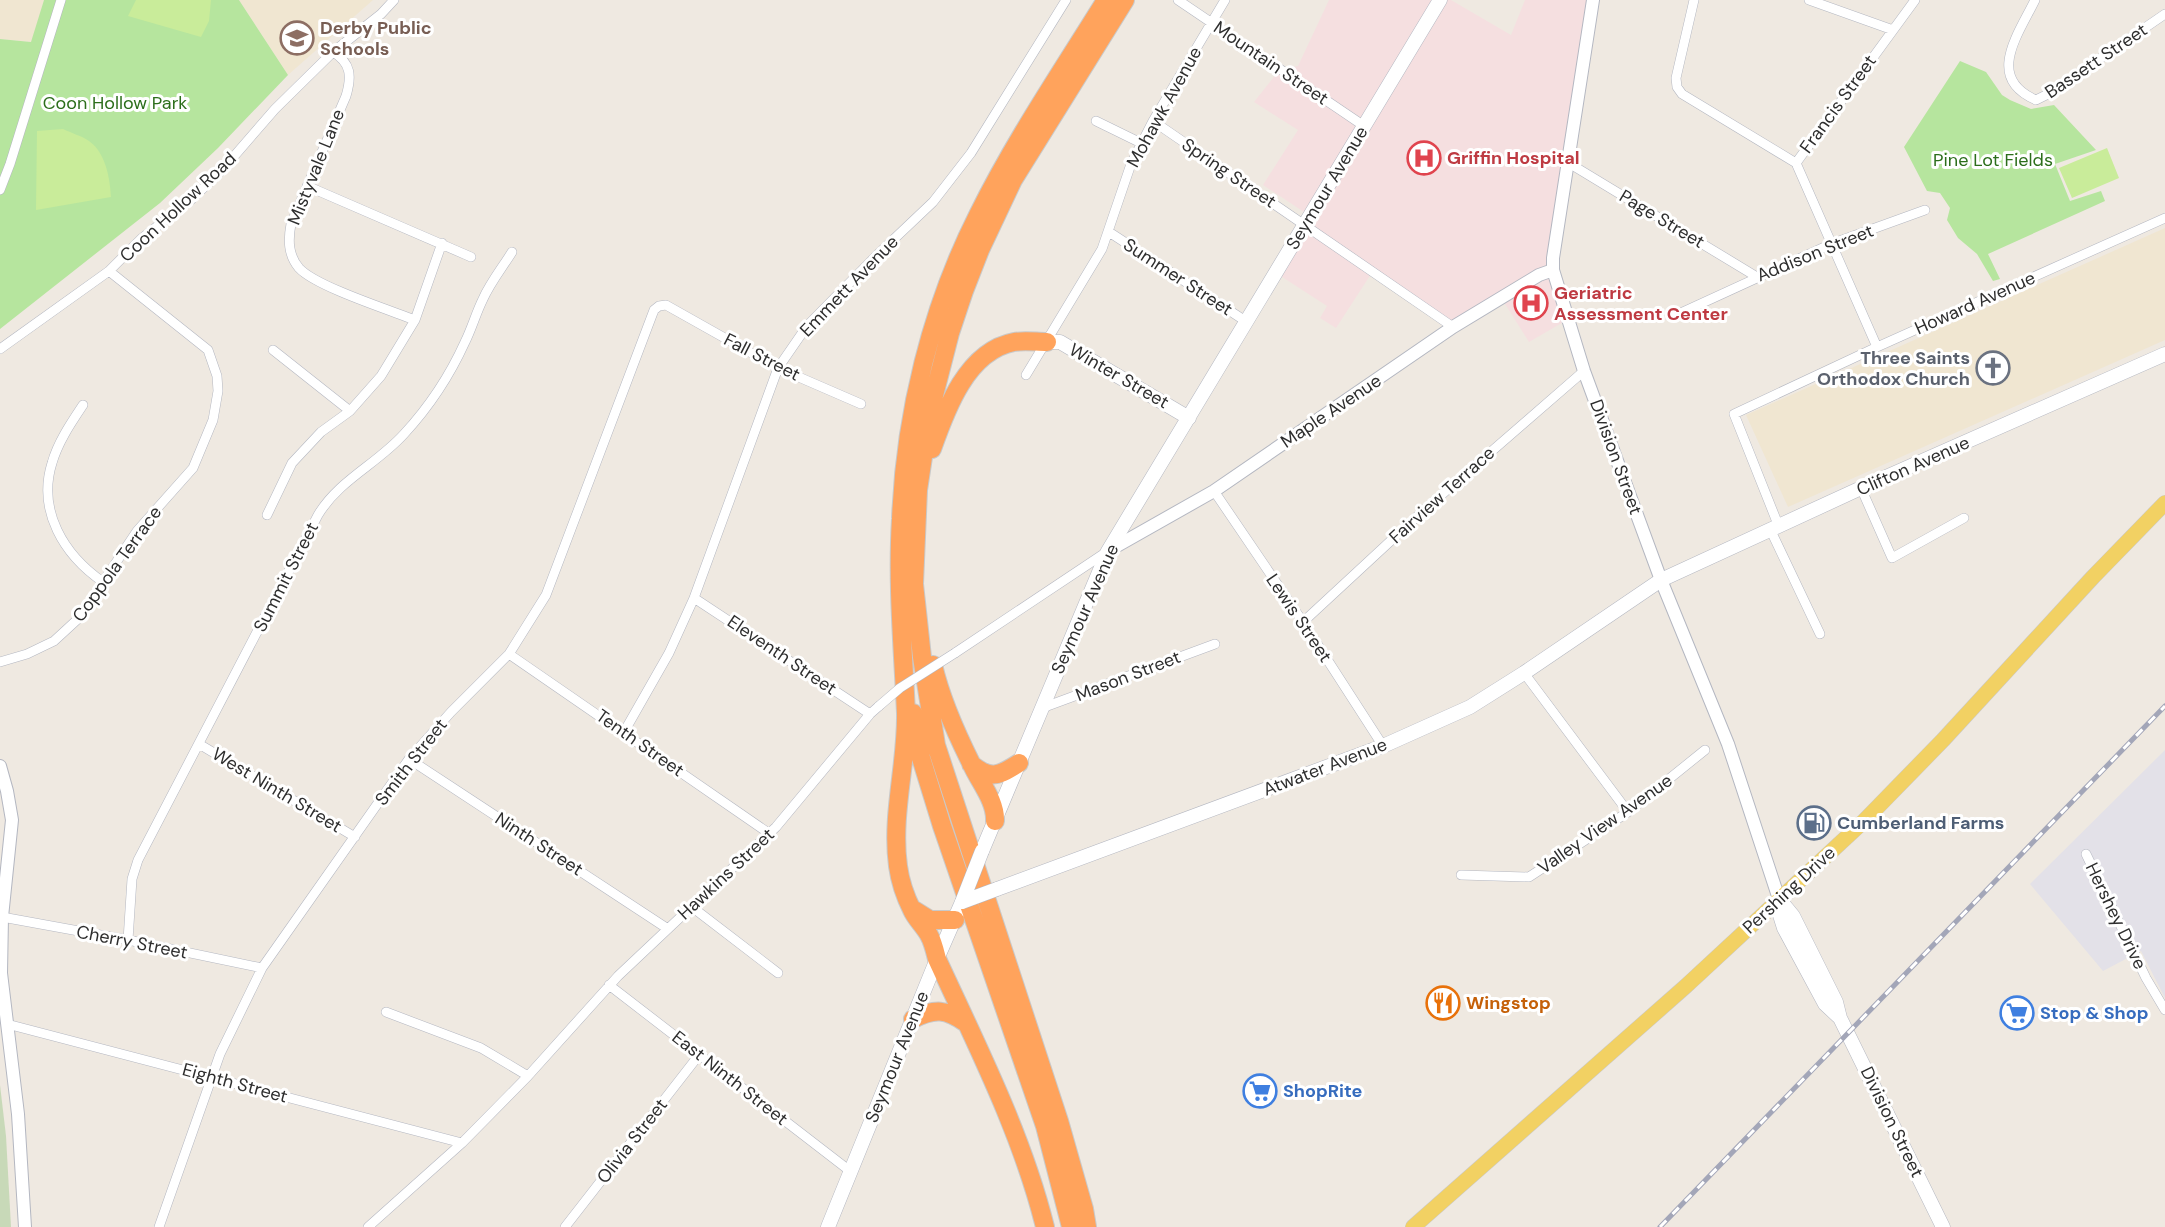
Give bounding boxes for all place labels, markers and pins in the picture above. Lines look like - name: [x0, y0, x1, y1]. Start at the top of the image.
- place label: Derby Public Schools: [320, 16, 432, 61]
- school or university icon: Derby Public Schools: [279, 20, 315, 56]
- hospital icon: Griffin Hospital: [1406, 140, 1442, 176]
- place label: Griffin Hospital: [1447, 146, 1580, 170]
- place label: Geriatric Assessment Center: [1554, 281, 1728, 326]
- hospital icon: Geriatric Assessment Center: [1513, 285, 1549, 321]
- place label: Three Saints Orthodox Church: [1817, 346, 1970, 391]
- church icon: Three Saints Orthodox Church: [1975, 350, 2011, 386]
- fuel station icon: Cumberland Farms: [1796, 805, 1832, 841]
- place label: Cumberland Farms: [1837, 811, 2004, 835]
- restaurant icon: Wingstop: [1425, 985, 1461, 1021]
- place label: Wingstop: [1466, 991, 1551, 1015]
- supermarket icon: Stop & Shop: [1999, 995, 2035, 1031]
- place label: Stop & Shop: [2040, 1001, 2149, 1025]
- supermarket icon: ShopRite: [1242, 1073, 1278, 1109]
- place label: ShopRite: [1283, 1079, 1363, 1103]

